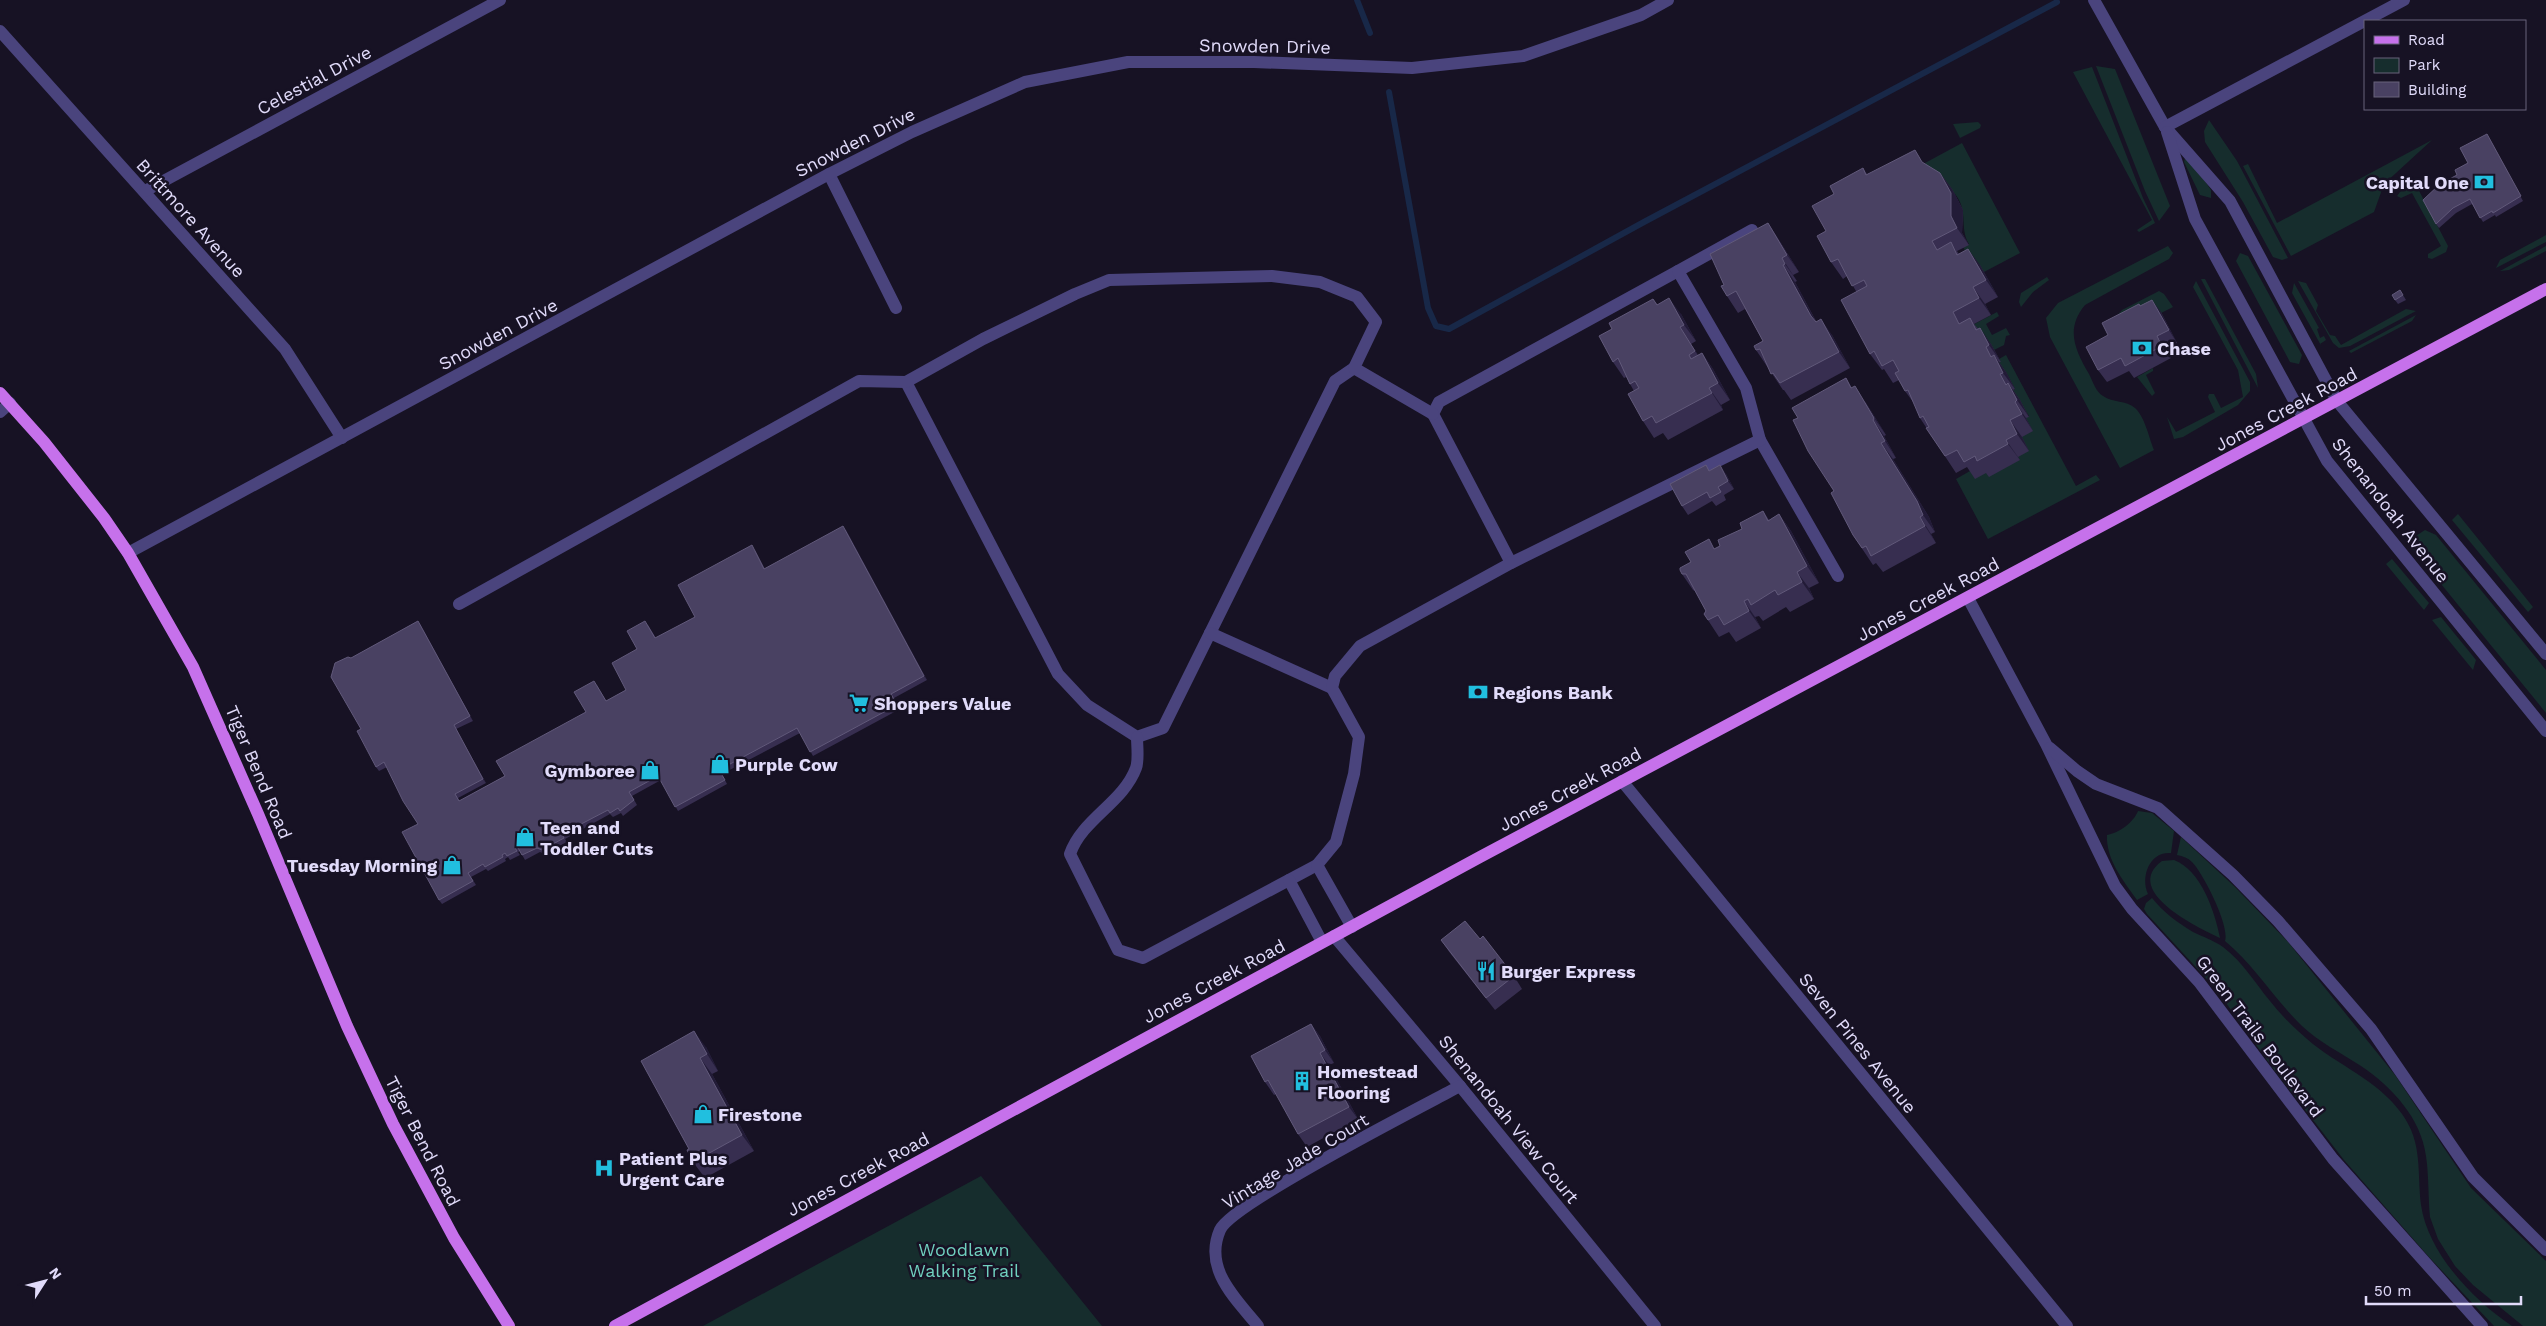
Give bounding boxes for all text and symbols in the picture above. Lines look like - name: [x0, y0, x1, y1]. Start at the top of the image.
- legend: [2364, 20, 2526, 110]
- text: Road: [2408, 31, 2445, 49]
- street label: Snowden Drive: [1199, 34, 1331, 58]
- street label: Celestial Drive: [253, 41, 375, 119]
- text: Park: [2408, 56, 2441, 74]
- text: Building: [2408, 81, 2466, 99]
- street label: Snowden Drive: [792, 103, 918, 181]
- street label: Brittmore Avenue: [132, 154, 250, 282]
- bank icon: Capital One: [2473, 171, 2495, 193]
- place label: Capital One: [2366, 172, 2469, 193]
- street label: Snowden Drive: [435, 294, 561, 374]
- bank icon: Chase: [2131, 337, 2153, 359]
- place label: Chase: [2157, 338, 2211, 359]
- street label: Jones Creek Road: [2211, 363, 2361, 455]
- street label: Shenandoah Avenue: [2328, 433, 2454, 587]
- street label: Jones Creek Road: [1853, 553, 2003, 645]
- bank icon: Regions Bank: [1467, 681, 1489, 703]
- place label: Regions Bank: [1493, 682, 1614, 703]
- supermarket icon: Shoppers Value: [848, 692, 870, 714]
- place label: Shoppers Value: [874, 693, 1011, 714]
- street label: Tiger Bend Road: [221, 702, 297, 842]
- street label: Jones Creek Road: [1495, 743, 1645, 835]
- shop icon: Purple Cow: [709, 753, 731, 775]
- place label: Purple Cow: [735, 754, 838, 775]
- shop icon: Gymboree: [639, 759, 661, 781]
- place label: Gymboree: [544, 760, 635, 781]
- place label: Teen and Toddler Cuts: [540, 817, 654, 859]
- shop icon: Teen and Toddler Cuts: [514, 826, 536, 848]
- shop icon: Tuesday Morning: [441, 854, 463, 876]
- place label: Tuesday Morning: [287, 855, 438, 876]
- street label: Jones Creek Road: [1139, 935, 1289, 1027]
- street label: Green Trails Boulevard: [2192, 951, 2328, 1121]
- restaurant icon: Burger Express: [1475, 960, 1497, 982]
- place label: Burger Express: [1501, 961, 1636, 982]
- street label: Seven Pines Avenue: [1795, 969, 1921, 1117]
- street label: Shenandoah View Court: [1435, 1031, 1584, 1208]
- place label: Homestead Flooring: [1317, 1061, 1418, 1103]
- building icon: Homestead Flooring: [1291, 1070, 1313, 1092]
- street label: Tiger Bend Road: [381, 1073, 465, 1209]
- shop icon: Firestone: [692, 1103, 714, 1125]
- place label: Firestone: [718, 1104, 802, 1125]
- street label: Vintage Jade Court: [1218, 1109, 1373, 1213]
- street label: Jones Creek Road: [783, 1128, 933, 1220]
- place label: Patient Plus Urgent Care: [619, 1148, 728, 1190]
- hospital icon: Patient Plus Urgent Care: [593, 1157, 615, 1179]
- park label: Woodlawn Walking Trail: [909, 1239, 1020, 1281]
- north arrow: [20, 1256, 70, 1306]
- text: N: [46, 1264, 65, 1282]
- scale bar: [2366, 1274, 2521, 1306]
- text: 50 m: [2374, 1282, 2411, 1300]

